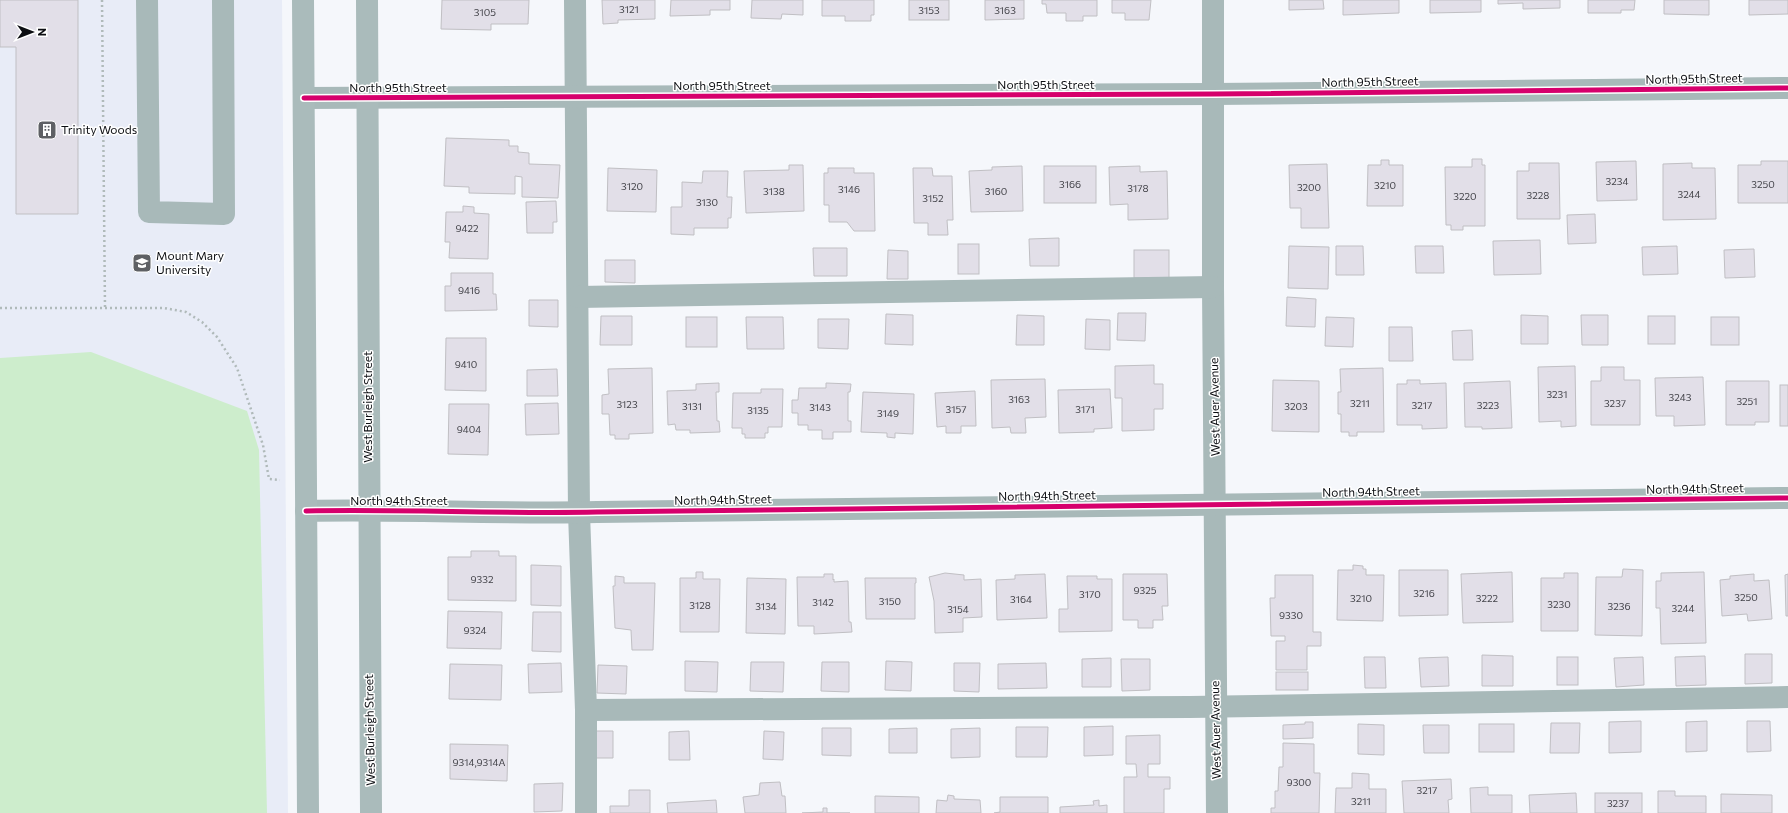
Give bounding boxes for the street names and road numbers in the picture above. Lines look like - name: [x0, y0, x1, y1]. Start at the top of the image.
- street label: North 95th Street: [1645, 70, 1743, 86]
- street label: North 95th Street: [1321, 73, 1419, 89]
- street label: North 95th Street: [997, 77, 1095, 91]
- street label: North 95th Street: [673, 78, 771, 92]
- street label: North 95th Street: [349, 80, 447, 94]
- street label: West Burleigh Street: [360, 351, 374, 463]
- street label: West Auer Avenue: [1206, 358, 1222, 456]
- street label: North 94th Street: [1646, 480, 1744, 496]
- street label: North 94th Street: [1322, 483, 1420, 499]
- street label: North 94th Street: [998, 487, 1096, 503]
- street label: North 94th Street: [674, 491, 772, 507]
- street label: North 94th Street: [350, 493, 448, 507]
- street label: West Burleigh Street: [361, 674, 377, 786]
- street label: West Auer Avenue: [1207, 681, 1223, 779]

